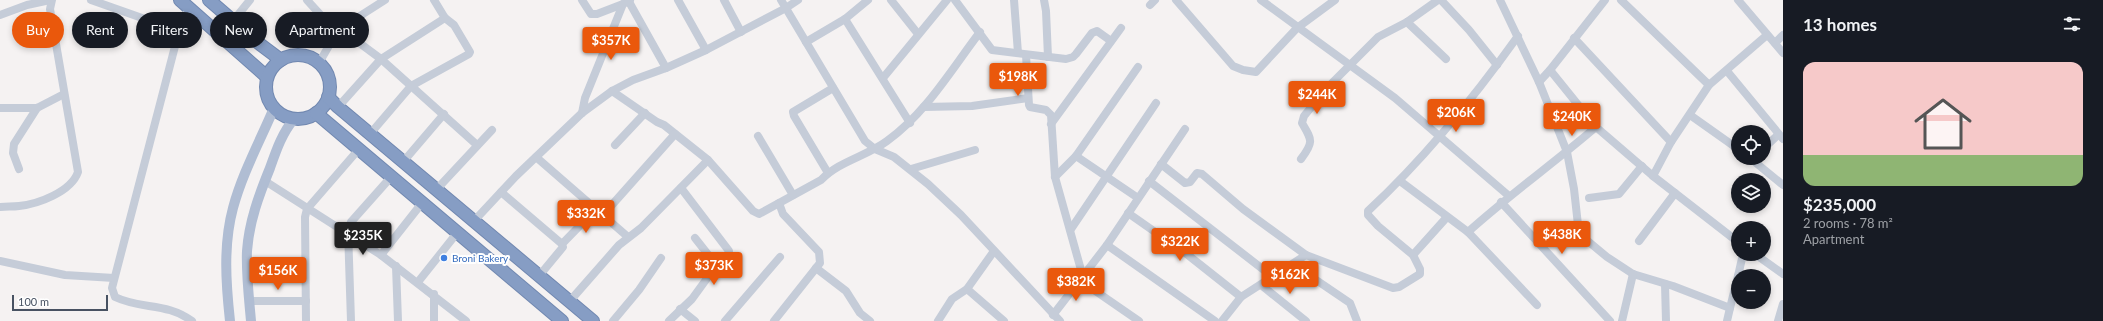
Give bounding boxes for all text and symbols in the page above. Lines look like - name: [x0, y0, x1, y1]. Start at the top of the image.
- chip: Buy: [12, 12, 64, 48]
- chip: Rent: [72, 12, 128, 48]
- chip: Filters: [136, 12, 202, 48]
- chip: New: [210, 12, 267, 48]
- chip: Apartment: [275, 12, 369, 48]
- icon: filters: [2061, 13, 2083, 35]
- text: 13 homes: [1803, 14, 1877, 35]
- pin: $357K: [583, 27, 639, 61]
- text: $357K: [591, 32, 631, 48]
- pin: $198K: [990, 63, 1046, 97]
- text: $198K: [998, 68, 1038, 84]
- pin: $244K: [1289, 81, 1345, 115]
- text: $244K: [1297, 86, 1337, 102]
- icon: home: [1907, 88, 1979, 160]
- pin: $206K: [1428, 99, 1484, 133]
- pin: $240K: [1544, 103, 1600, 137]
- text: $206K: [1436, 104, 1476, 120]
- text: $240K: [1552, 108, 1592, 124]
- map controls: [1731, 125, 1771, 309]
- button: locate: [1731, 125, 1771, 165]
- button: layers: [1731, 173, 1771, 213]
- text: $235,000: [1803, 194, 1876, 215]
- pin: $332K: [558, 200, 614, 234]
- text: $332K: [566, 205, 606, 221]
- text: 2 rooms · 78 m²: [1803, 215, 1893, 231]
- pin: $438K: [1534, 221, 1590, 255]
- button: +: [1731, 221, 1771, 261]
- pin: $235K: [335, 222, 391, 256]
- text: $438K: [1542, 226, 1582, 242]
- text: $235K: [343, 227, 383, 243]
- pin: $322K: [1152, 228, 1208, 262]
- text: Apartment: [1803, 231, 1864, 247]
- text: $322K: [1160, 233, 1200, 249]
- place label: Broni Bakery: [452, 252, 509, 264]
- pin: $373K: [686, 252, 742, 286]
- marker: Broni Bakery: [439, 253, 449, 263]
- pin: $156K: [250, 257, 306, 291]
- text: $373K: [694, 257, 734, 273]
- pin: $162K: [1262, 261, 1318, 295]
- text: $156K: [258, 262, 298, 278]
- text: $162K: [1270, 266, 1310, 282]
- pin: $382K: [1048, 268, 1104, 302]
- button: −: [1731, 269, 1771, 309]
- text: $382K: [1056, 273, 1096, 289]
- scale bar: [12, 293, 108, 312]
- text: 100 m: [18, 295, 49, 308]

